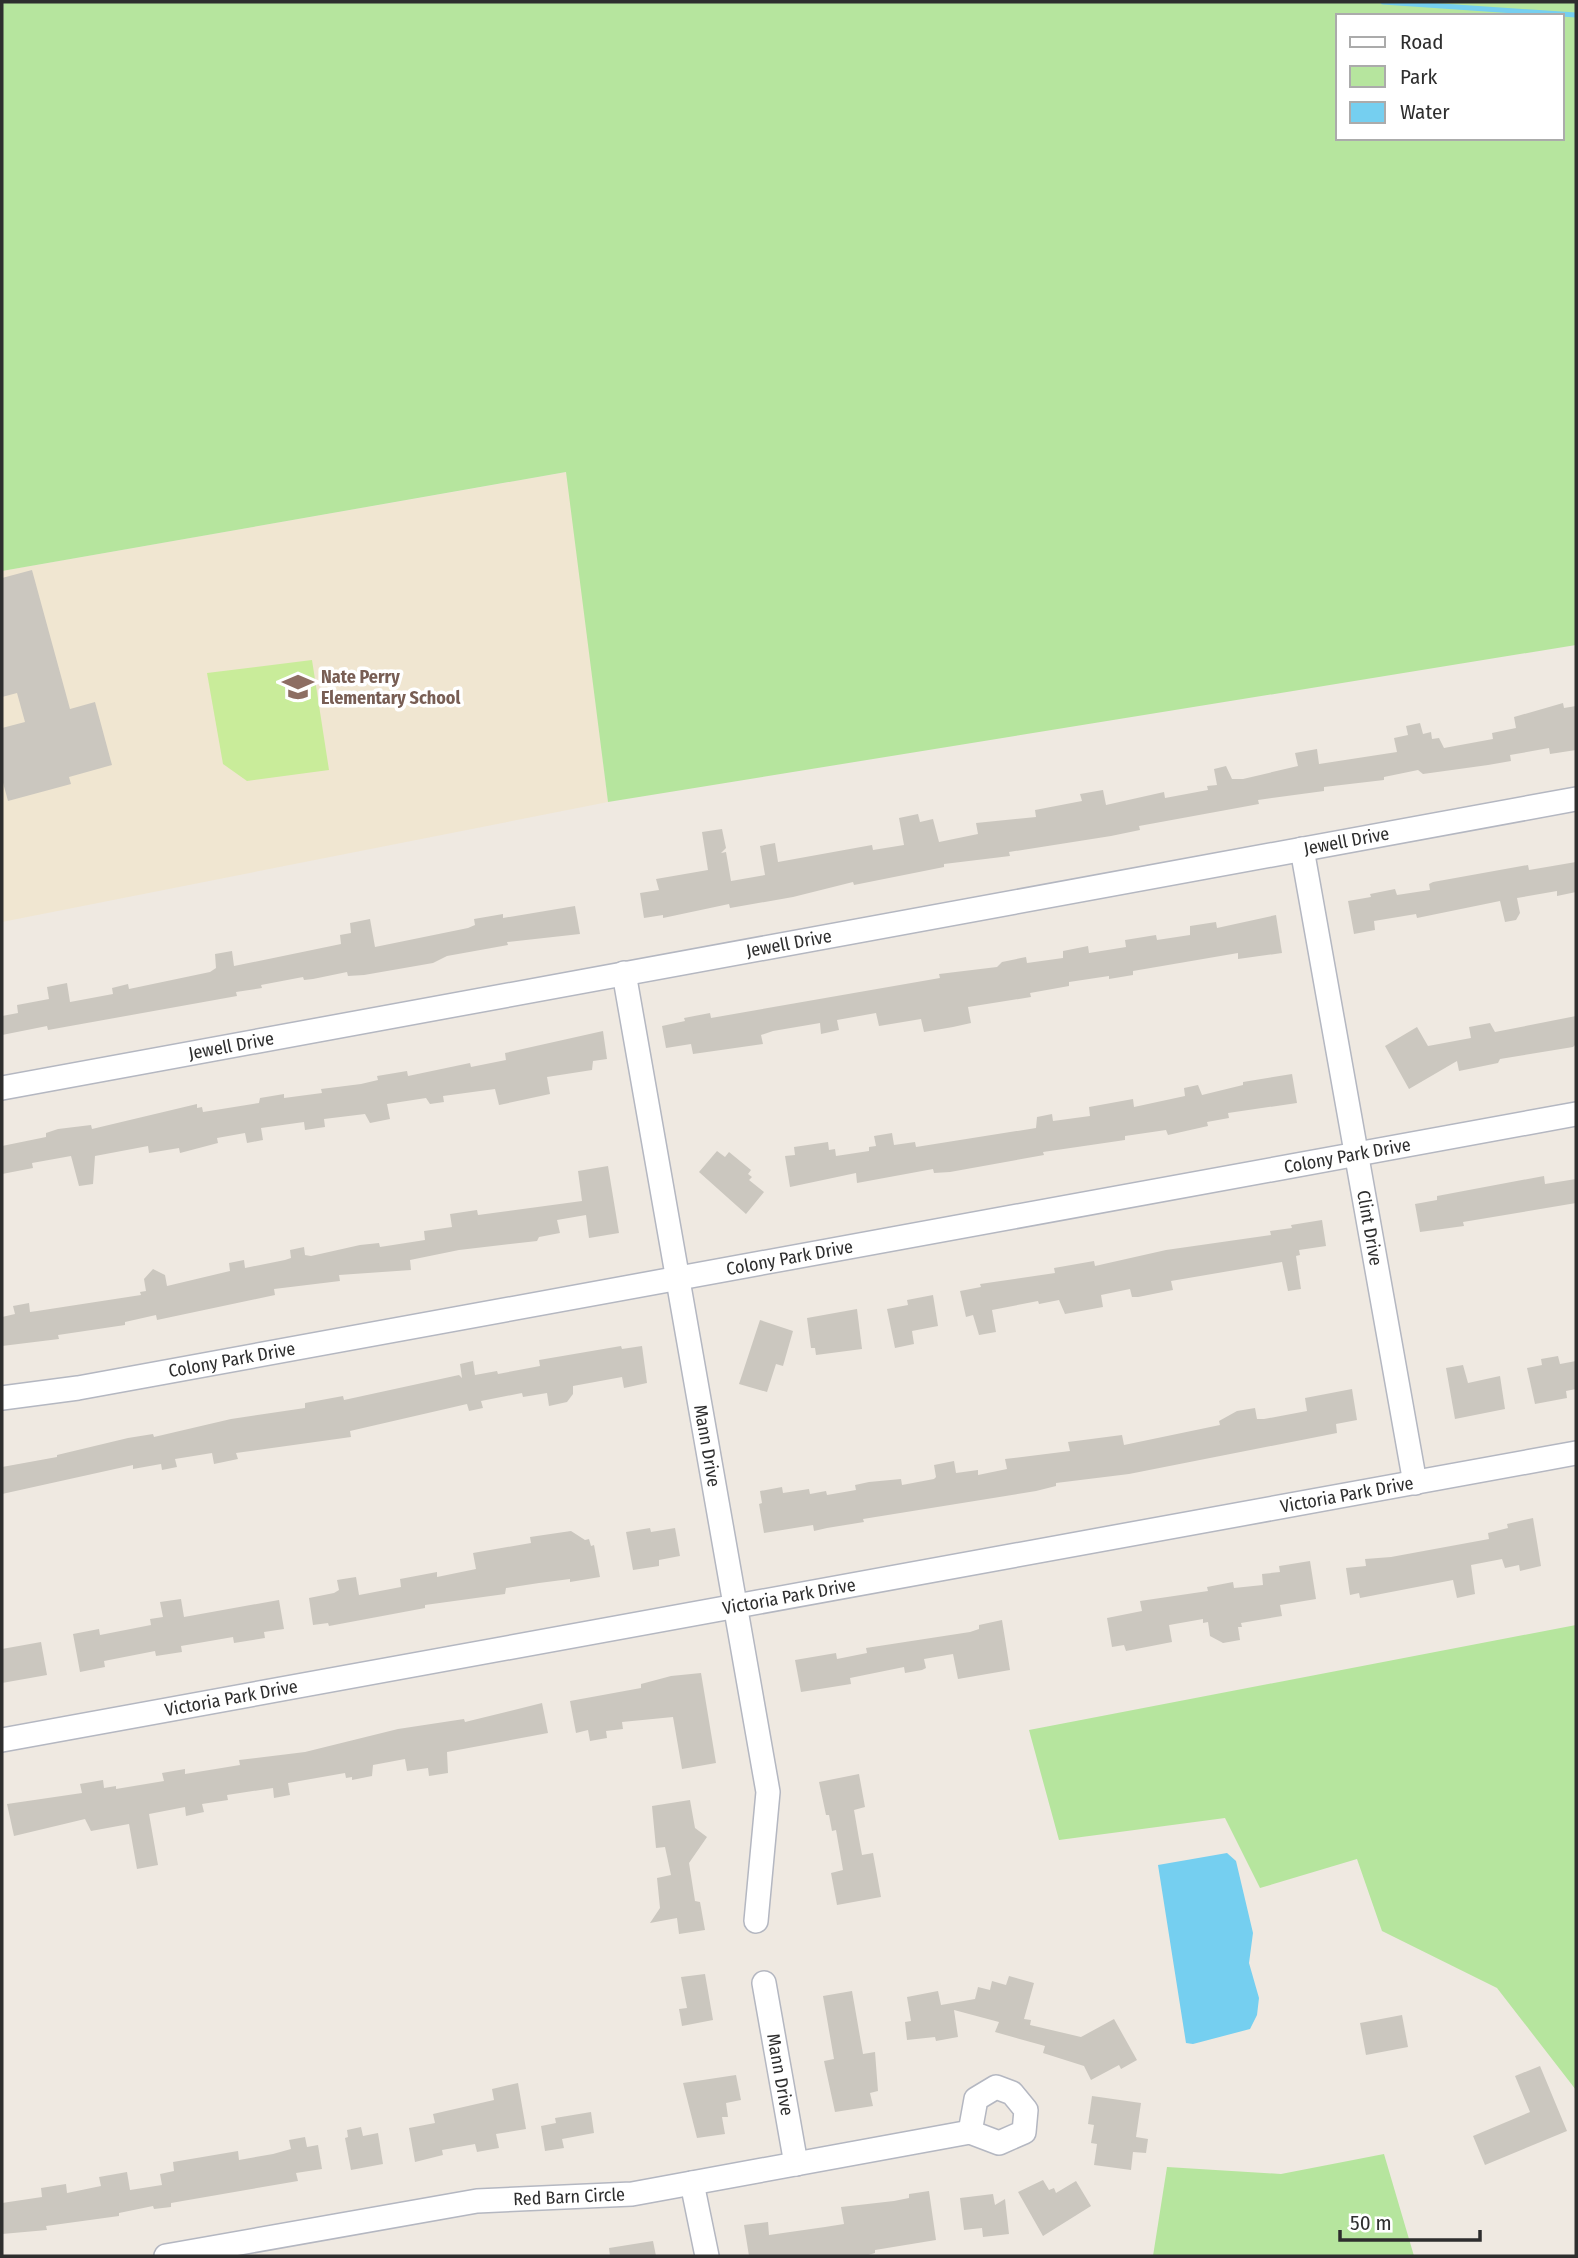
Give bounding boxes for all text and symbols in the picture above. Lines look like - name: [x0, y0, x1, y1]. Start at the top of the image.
- legend: [1336, 14, 1564, 140]
- text: Road: [1400, 29, 1444, 55]
- text: Park: [1400, 64, 1438, 90]
- text: Water: [1400, 99, 1450, 125]
- place label: Nate Perry Elementary School: [321, 666, 460, 709]
- school or university icon: Nate Perry Elementary School: [281, 670, 315, 704]
- street label: Jewell Drive: [1302, 822, 1391, 860]
- street label: Jewell Drive: [744, 925, 833, 962]
- street label: Jewell Drive: [187, 1027, 276, 1065]
- street label: Colony Park Drive: [1282, 1133, 1413, 1178]
- street label: Clint Drive: [1352, 1189, 1387, 1267]
- street label: Colony Park Drive: [724, 1235, 855, 1280]
- street label: Colony Park Drive: [167, 1337, 297, 1382]
- street label: Mann Drive: [689, 1403, 725, 1489]
- street label: Victoria Park Drive: [1279, 1472, 1415, 1518]
- street label: Victoria Park Drive: [721, 1574, 857, 1619]
- street label: Victoria Park Drive: [163, 1675, 300, 1721]
- street label: Mann Drive: [762, 2032, 798, 2117]
- street label: Red Barn Circle: [513, 2183, 626, 2210]
- scale bar: [1340, 2198, 1480, 2242]
- text: 50 m: [1350, 2210, 1392, 2236]

